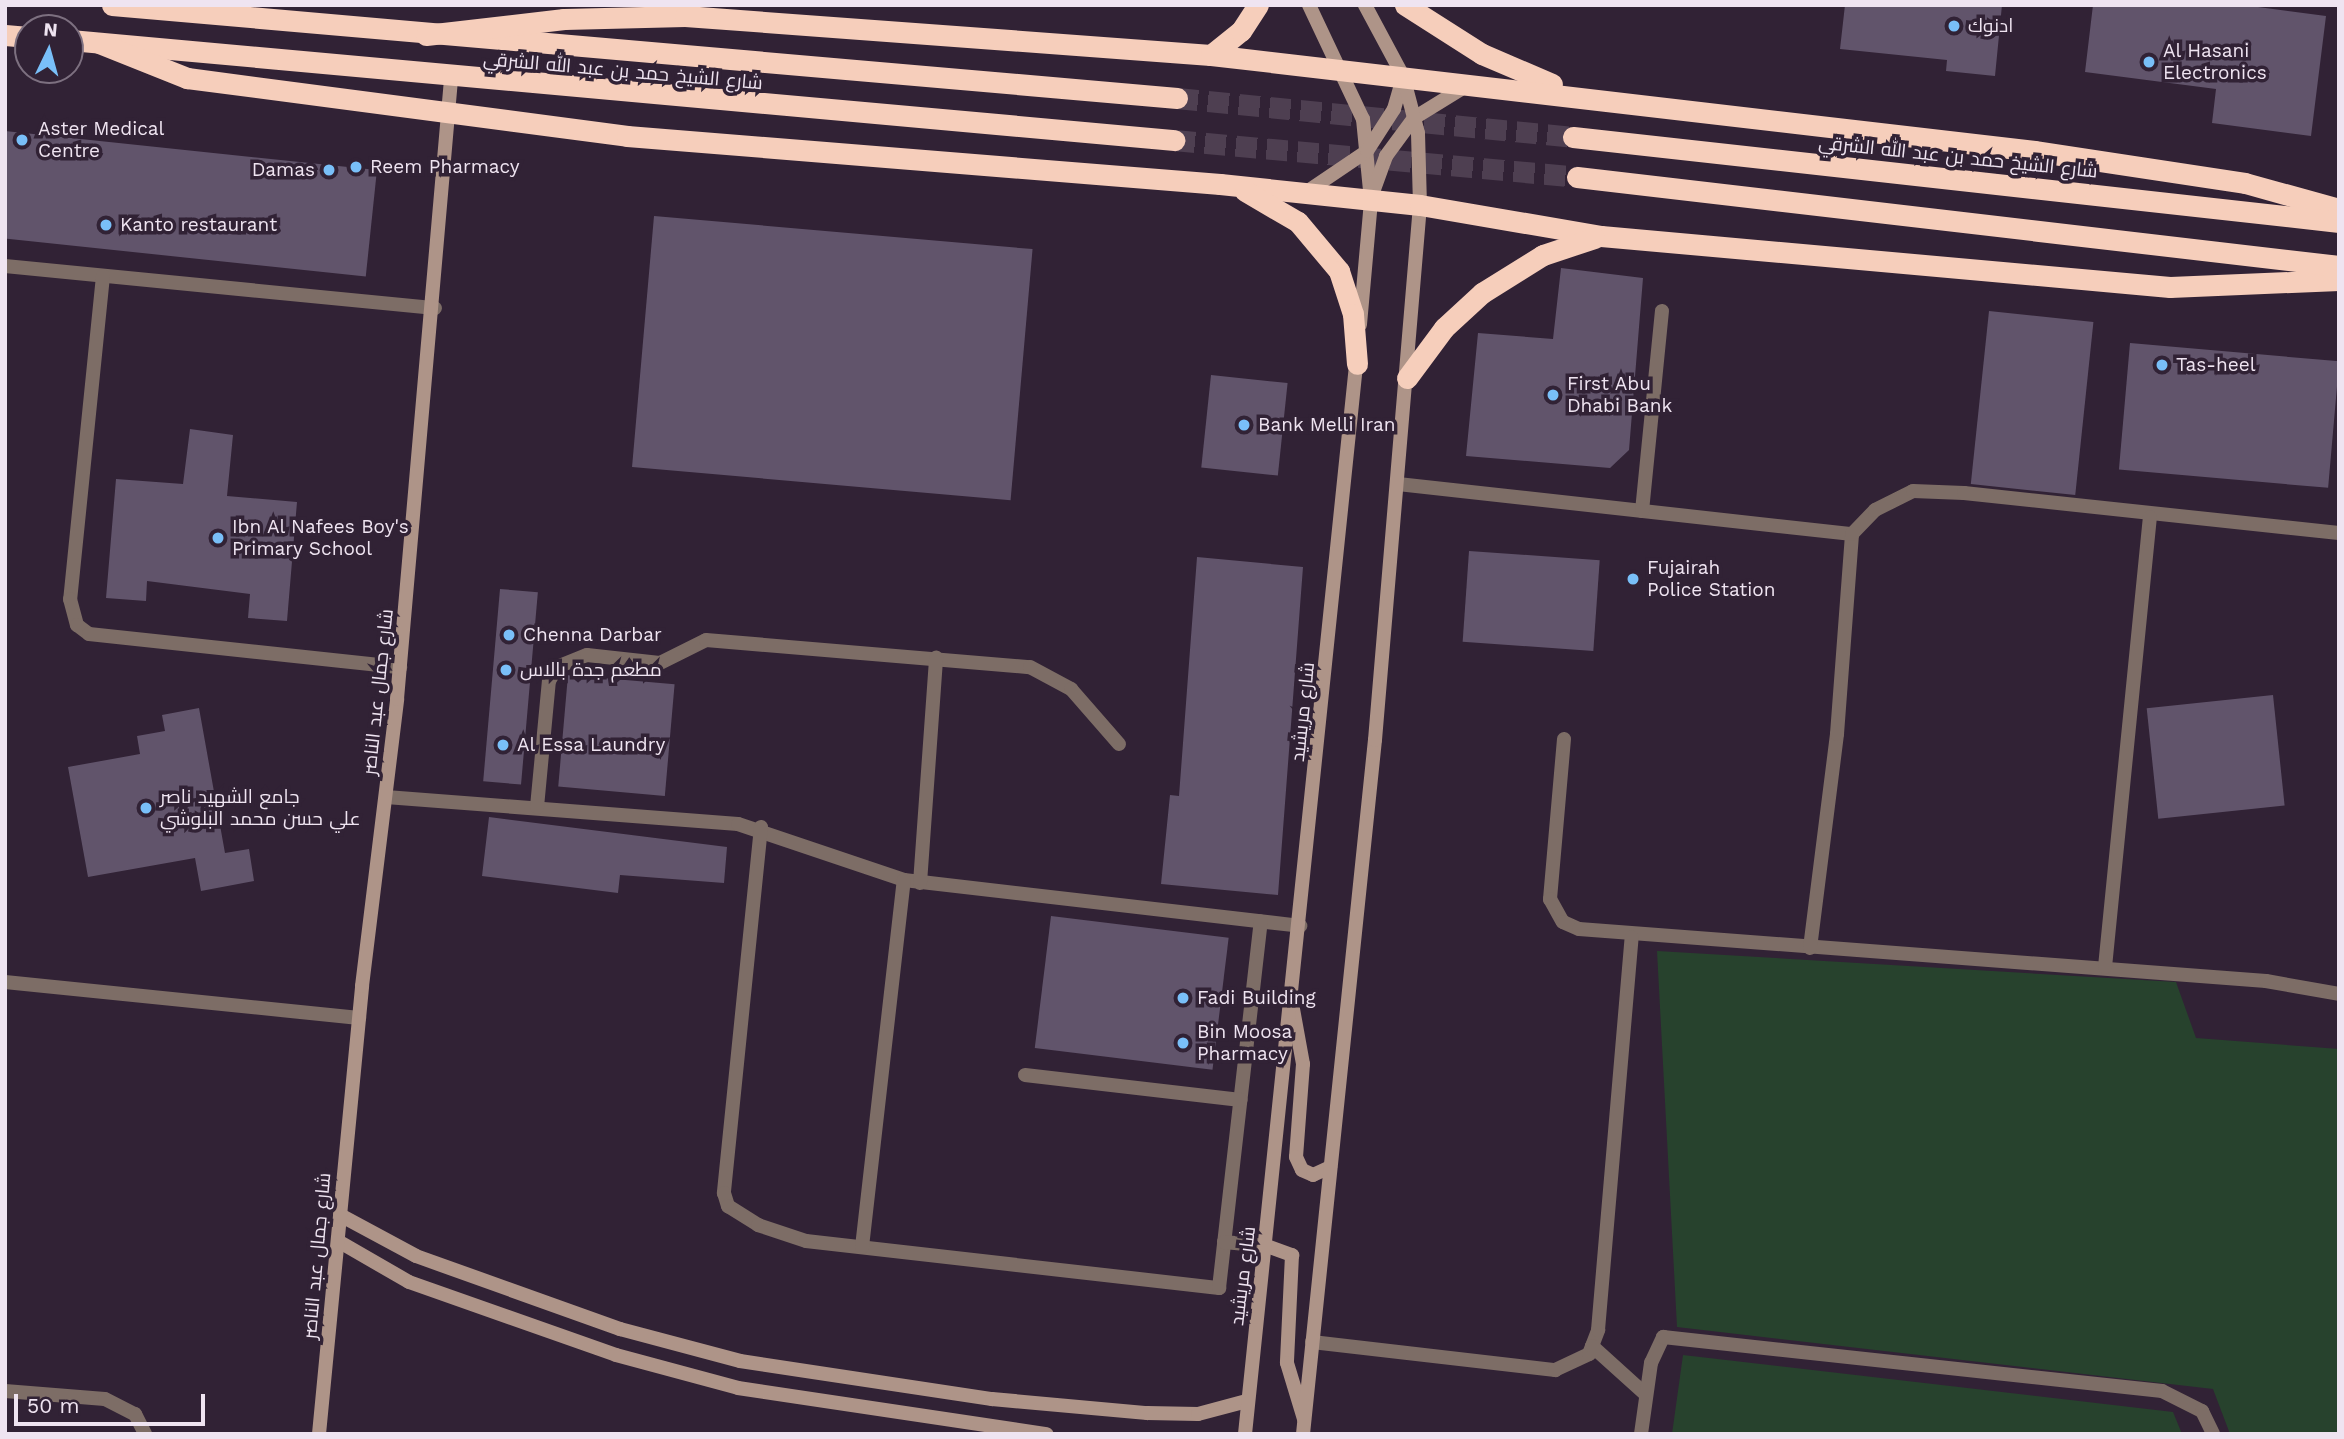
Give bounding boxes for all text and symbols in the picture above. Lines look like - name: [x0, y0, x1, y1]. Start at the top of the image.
- north arrow: [14, 14, 84, 84]
- place label: ادنوك: [1968, 15, 2013, 37]
- text: N: [43, 18, 59, 42]
- marker: ادنوك: [1946, 18, 1962, 34]
- place label: Al Hasani Electronics: [2163, 40, 2267, 84]
- street label: شارع الشيخ حمد بن عبد الله الشرقي: [482, 47, 764, 95]
- marker: Al Hasani Electronics: [2141, 54, 2157, 70]
- place label: Aster Medical Centre: [38, 118, 165, 162]
- marker: Aster Medical Centre: [12, 130, 32, 150]
- street label: شارع الشيخ حمد بن عبد الله الشرقي: [1817, 131, 2099, 183]
- place label: Reem Pharmacy: [370, 156, 520, 178]
- place label: Damas: [252, 159, 315, 181]
- marker: Reem Pharmacy: [348, 159, 364, 175]
- marker: Damas: [321, 162, 337, 178]
- place label: Kanto restaurant: [120, 214, 277, 236]
- marker: Kanto restaurant: [98, 217, 114, 233]
- place label: Tas-heel: [2176, 354, 2256, 376]
- marker: Tas-heel: [2154, 357, 2170, 373]
- place label: First Abu Dhabi Bank: [1567, 373, 1672, 417]
- marker: First Abu Dhabi Bank: [1545, 387, 1561, 403]
- place label: Bank Melli Iran: [1258, 414, 1396, 436]
- marker: Bank Melli Iran: [1236, 417, 1252, 433]
- place label: Ibn Al Nafees Boy's Primary School: [232, 516, 410, 560]
- marker: Ibn Al Nafees Boy's Primary School: [210, 530, 226, 546]
- place label: Fujairah Police Station: [1647, 557, 1775, 601]
- marker: Fujairah Police Station: [1625, 571, 1641, 587]
- street label: شارع جمال عبد الناصر: [358, 608, 398, 776]
- place label: Chenna Darbar: [523, 624, 662, 646]
- marker: Chenna Darbar: [501, 627, 517, 643]
- place label: مطعم جدة بالاس: [520, 659, 662, 681]
- street label: شارع مريشيد: [1286, 661, 1320, 763]
- marker: مطعم جدة بالاس: [498, 662, 514, 678]
- place label: Al Essa Laundry: [517, 734, 666, 756]
- marker: Al Essa Laundry: [495, 737, 511, 753]
- place label: جامع الشهيد ناصر علي حسن محمد البلوشي: [160, 786, 361, 830]
- marker: جامع الشهيد ناصر علي حسن محمد البلوشي: [138, 800, 154, 816]
- place label: Fadi Building: [1197, 987, 1316, 1009]
- marker: Fadi Building: [1175, 990, 1191, 1006]
- place label: Bin Moosa Pharmacy: [1197, 1021, 1292, 1065]
- marker: Bin Moosa Pharmacy: [1175, 1035, 1191, 1051]
- street label: شارع جمال عبد الناصر: [298, 1172, 336, 1340]
- street label: شارع مريشيد: [1226, 1225, 1260, 1327]
- scale bar: [18, 1380, 208, 1424]
- text: 50 m: [27, 1393, 79, 1418]

